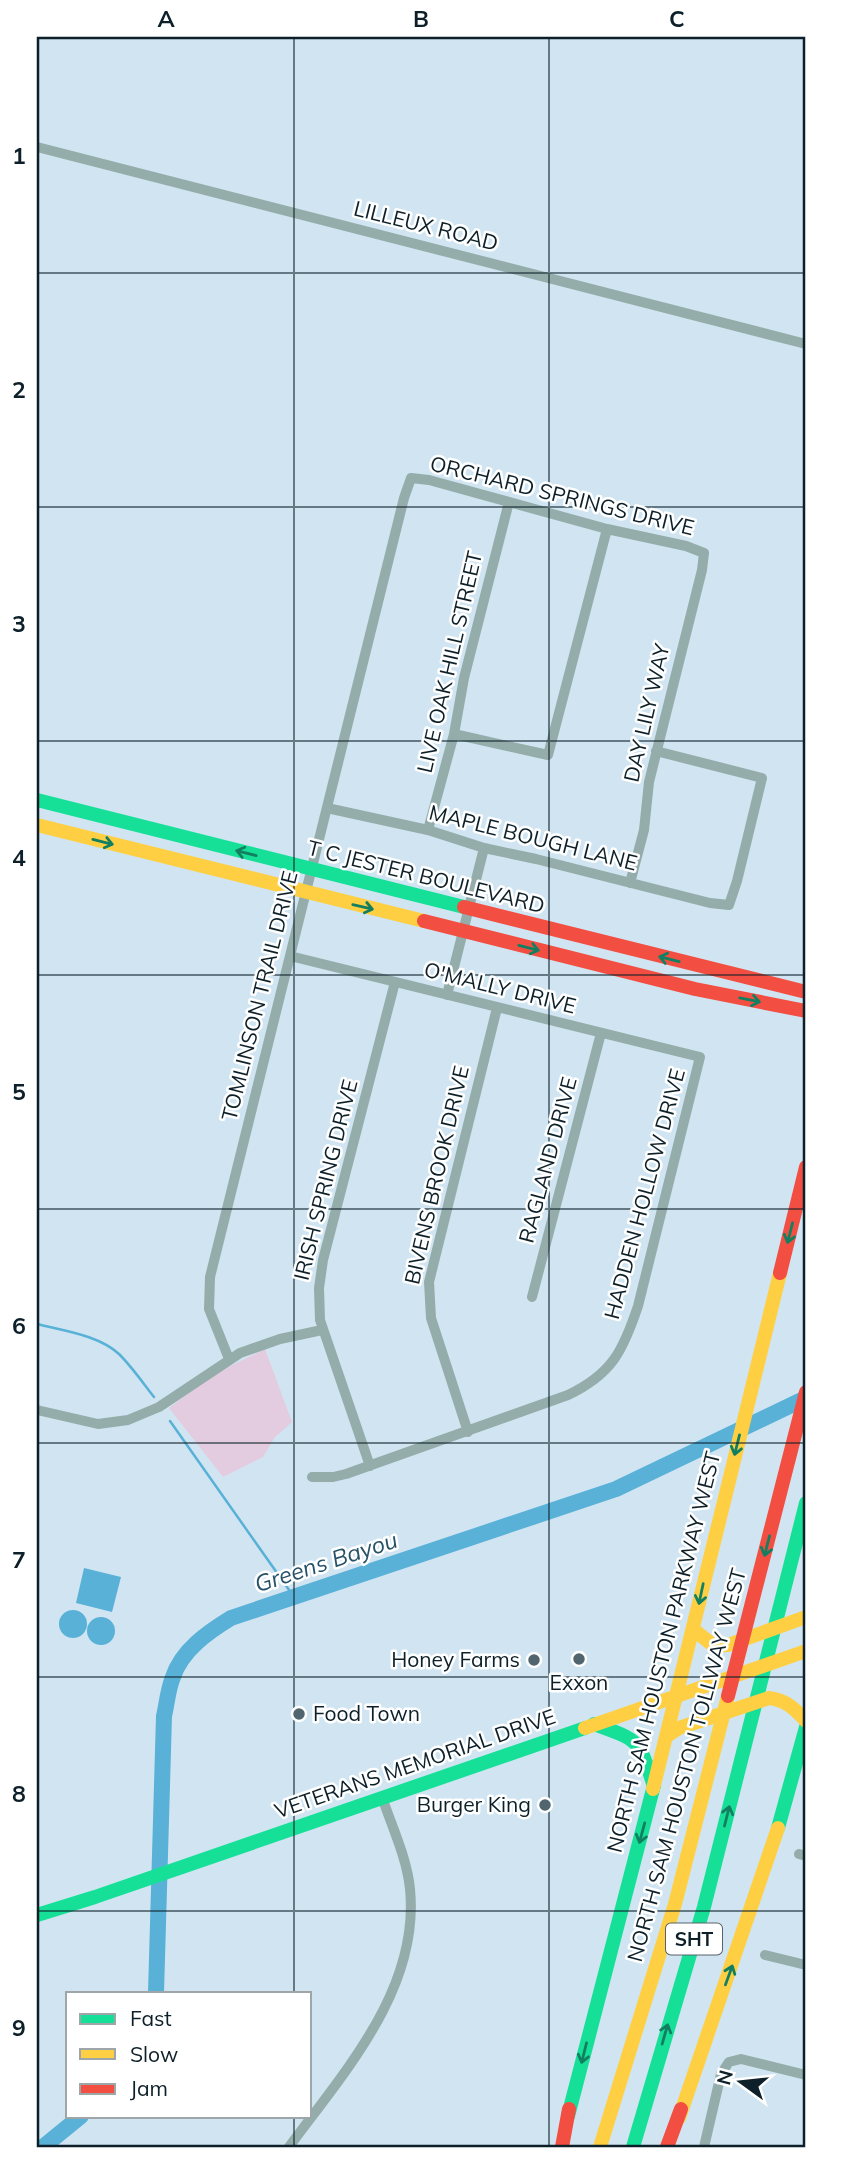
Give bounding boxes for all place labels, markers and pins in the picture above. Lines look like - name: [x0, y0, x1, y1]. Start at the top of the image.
- place label: Honey Farms: [391, 1646, 520, 1672]
- marker: Exxon: [571, 1651, 587, 1667]
- marker: Honey Farms: [526, 1652, 542, 1668]
- place label: Exxon: [550, 1669, 608, 1695]
- place label: Food Town: [313, 1700, 420, 1726]
- marker: Food Town: [291, 1706, 307, 1722]
- place label: Burger King: [417, 1791, 531, 1817]
- marker: Burger King: [537, 1797, 553, 1813]

